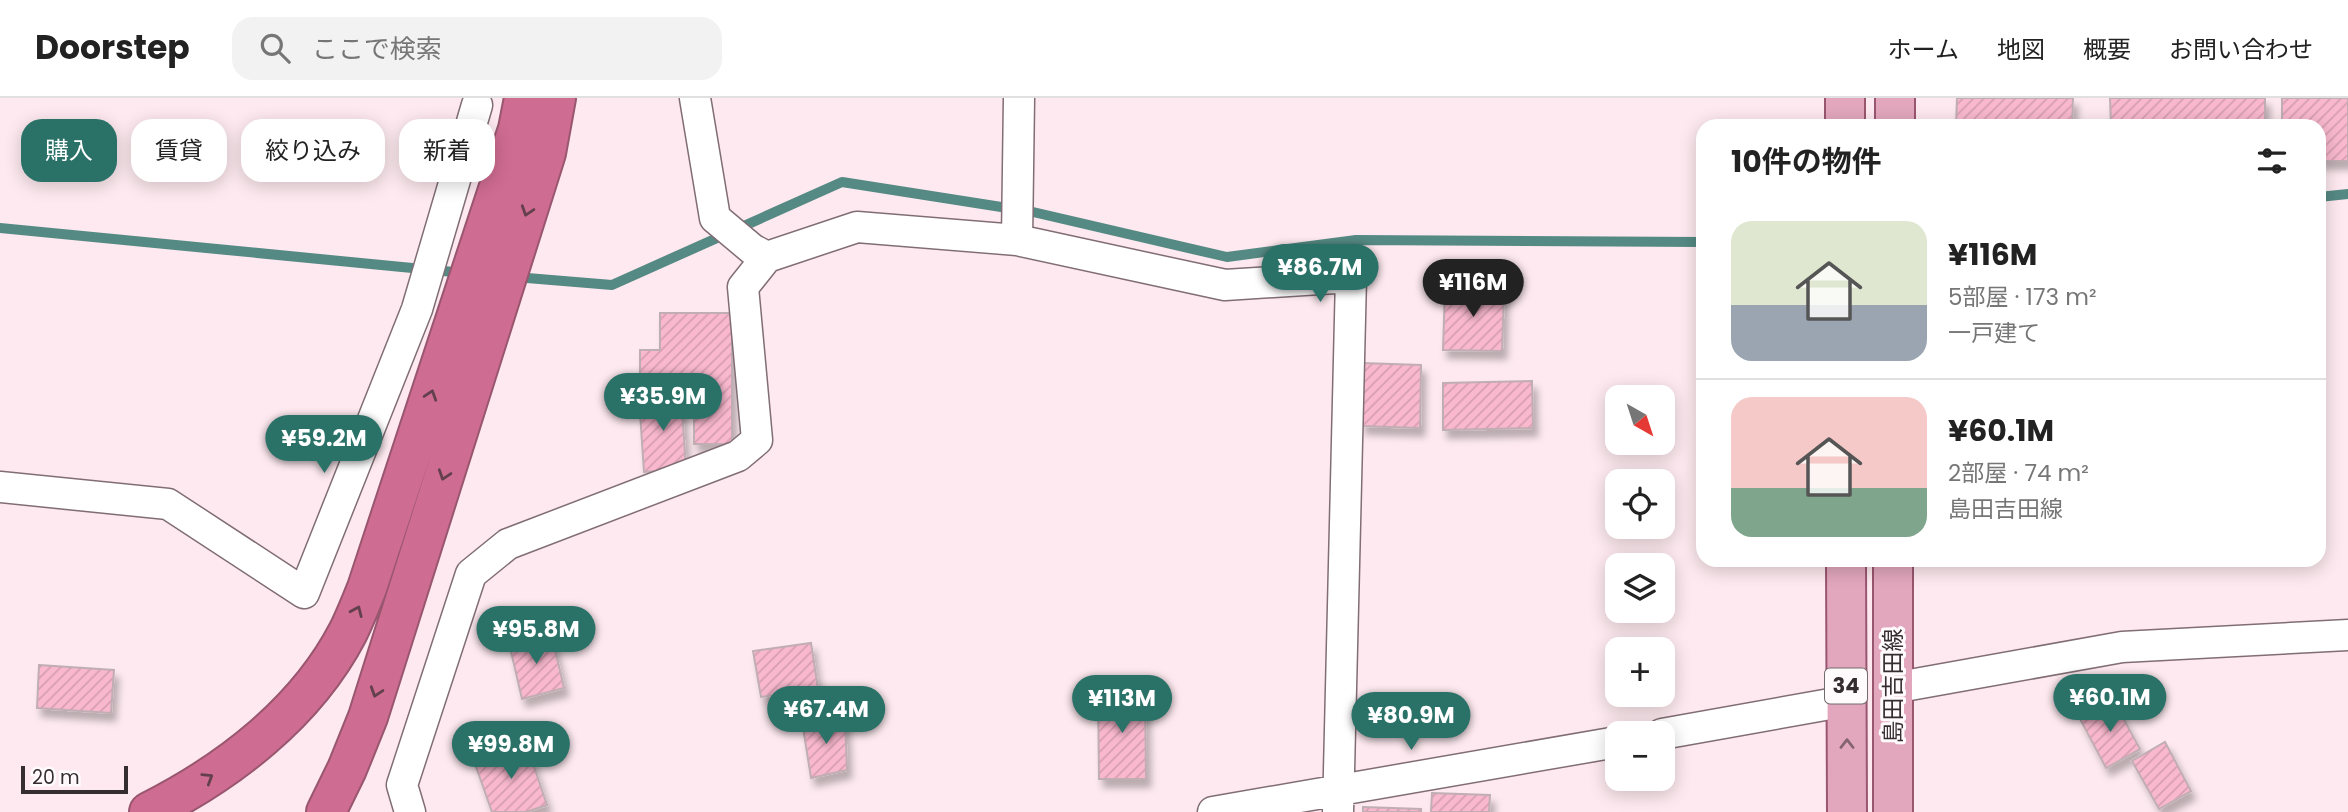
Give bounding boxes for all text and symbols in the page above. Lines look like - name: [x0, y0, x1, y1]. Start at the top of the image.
- search box: [232, 17, 722, 80]
- text: Doorstep: [35, 24, 190, 71]
- icon: search: [256, 29, 294, 67]
- text: ここで検索: [312, 31, 442, 67]
- text: ホーム: [1888, 33, 1959, 66]
- text: 地図: [1997, 33, 2045, 66]
- text: 概要: [2083, 33, 2131, 66]
- text: お問い合わせ: [2169, 33, 2313, 66]
- chip: 購入: [21, 119, 117, 182]
- chip: 賃貸: [131, 119, 227, 182]
- chip: 絞り込み: [241, 119, 385, 182]
- chip: 新着: [399, 119, 495, 182]
- text: 10件の物件: [1731, 140, 1882, 183]
- icon: filters: [2253, 142, 2291, 180]
- one-way arrow: [521, 205, 536, 217]
- text: ¥116M: [1948, 233, 2037, 276]
- pin: ¥86.7M: [1263, 244, 1377, 304]
- icon: home: [1787, 249, 1871, 333]
- text: ¥86.7M: [1278, 251, 1362, 283]
- pin: ¥116M: [1424, 260, 1522, 319]
- text: ¥116M: [1439, 266, 1507, 298]
- text: 5部屋 · 173 m²: [1948, 281, 2097, 313]
- text: 一戸建て: [1948, 317, 2040, 349]
- pin: ¥35.9M: [606, 374, 720, 433]
- text: ¥35.9M: [620, 380, 706, 412]
- north arrow: [1605, 385, 1675, 455]
- map controls: [1605, 385, 1675, 791]
- one-way arrow: [422, 390, 437, 402]
- text: ¥60.1M: [1948, 409, 2054, 452]
- pin: ¥59.2M: [267, 416, 381, 475]
- text: ¥59.2M: [281, 422, 367, 454]
- icon: home: [1787, 425, 1871, 509]
- text: 2部屋 · 74 m²: [1948, 457, 2089, 489]
- one-way arrow: [438, 468, 452, 481]
- button: locate: [1605, 469, 1675, 539]
- text: 島田吉田線: [1948, 493, 2063, 525]
- button: layers: [1605, 553, 1675, 623]
- one-way arrow: [349, 605, 363, 618]
- pin: ¥95.8M: [479, 606, 593, 666]
- text: ¥95.8M: [492, 613, 580, 645]
- street label: 島田吉田線: [1877, 629, 1909, 744]
- button: +: [1605, 637, 1675, 707]
- road number: 34: [1825, 668, 1867, 704]
- pin: ¥60.1M: [2053, 674, 2167, 734]
- pin: ¥113M: [1073, 676, 1171, 735]
- text: ¥60.1M: [2069, 681, 2151, 713]
- text: ¥113M: [1088, 682, 1156, 714]
- one-way arrow: [369, 686, 384, 698]
- pin: ¥67.4M: [769, 686, 883, 746]
- pin: ¥80.9M: [1354, 692, 1468, 752]
- text: ¥67.4M: [783, 693, 869, 725]
- text: ¥80.9M: [1367, 699, 1455, 731]
- button: −: [1605, 721, 1675, 791]
- pin: ¥99.8M: [454, 722, 568, 781]
- text: ¥99.8M: [468, 728, 554, 760]
- one-way arrow: [1839, 738, 1855, 749]
- scale bar: [21, 763, 128, 795]
- text: 20 m: [32, 764, 80, 791]
- one-way arrow: [200, 773, 213, 786]

